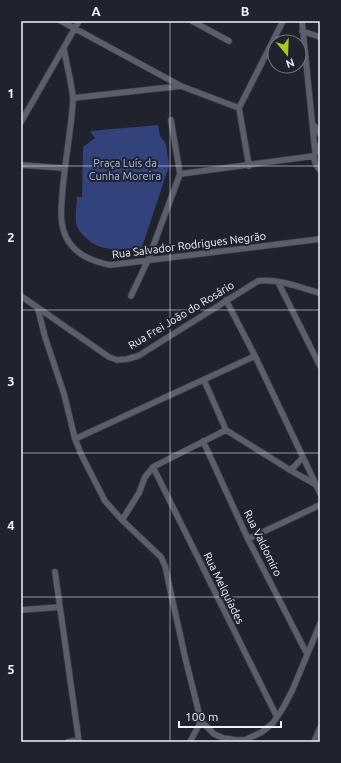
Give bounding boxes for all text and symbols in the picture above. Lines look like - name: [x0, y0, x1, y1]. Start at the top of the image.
- text: A: [91, 4, 101, 18]
- text: B: [241, 4, 250, 18]
- north arrow: [267, 34, 307, 74]
- text: N: [284, 56, 296, 70]
- text: 1: [7, 86, 15, 100]
- park label: Praça Luís da Cunha Moreira: [89, 157, 161, 182]
- text: 2: [7, 230, 15, 244]
- street label: Rua Salvador Rodrigues Negrão: [111, 230, 267, 260]
- street label: Rua Frei João do Rosário: [126, 279, 236, 351]
- text: 3: [7, 374, 15, 388]
- street label: Rua Valdomiro: [242, 508, 284, 578]
- text: 4: [7, 518, 15, 532]
- street label: Rua Melquíades: [201, 550, 247, 626]
- text: 5: [7, 662, 15, 676]
- scale bar: [179, 703, 281, 729]
- text: 100 m: [185, 710, 218, 723]

